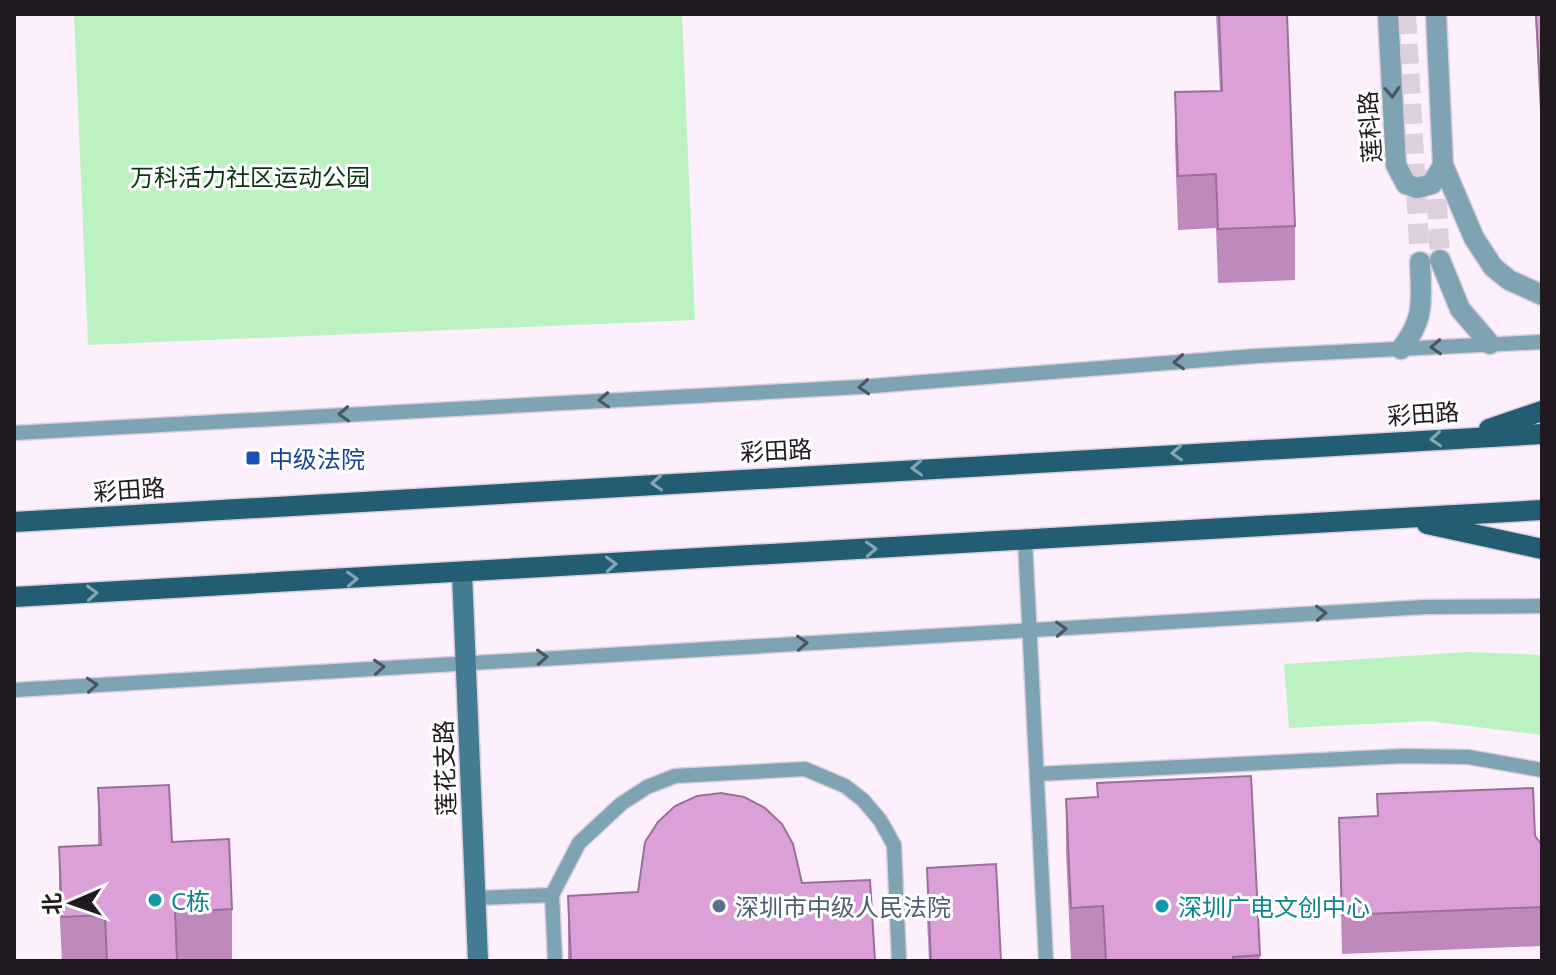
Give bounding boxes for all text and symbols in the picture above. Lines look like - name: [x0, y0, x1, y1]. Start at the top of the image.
- one-way arrow: [1384, 86, 1401, 99]
- street label: 莲科路: [1350, 90, 1388, 164]
- park label: 万科活力社区运动公园: [130, 160, 370, 193]
- one-way arrow: [1429, 338, 1442, 355]
- one-way arrow: [1172, 353, 1185, 370]
- one-way arrow: [857, 378, 870, 395]
- one-way arrow: [597, 392, 610, 409]
- street label: 彩田路: [1386, 394, 1460, 432]
- one-way arrow: [337, 405, 350, 422]
- one-way arrow: [1429, 430, 1442, 447]
- street label: 彩田路: [739, 432, 813, 468]
- place label: 中级法院: [269, 442, 365, 475]
- one-way arrow: [1170, 445, 1183, 462]
- marker: 中级法院: [244, 449, 262, 467]
- one-way arrow: [910, 459, 923, 476]
- street label: 彩田路: [92, 470, 166, 508]
- one-way arrow: [650, 474, 663, 491]
- one-way arrow: [865, 541, 878, 558]
- one-way arrow: [605, 556, 618, 573]
- one-way arrow: [346, 570, 358, 587]
- one-way arrow: [86, 584, 99, 601]
- one-way arrow: [1315, 605, 1328, 622]
- one-way arrow: [1055, 621, 1068, 638]
- one-way arrow: [796, 635, 809, 652]
- one-way arrow: [536, 649, 549, 666]
- one-way arrow: [373, 659, 386, 676]
- one-way arrow: [86, 677, 99, 694]
- street label: 莲花支路: [426, 719, 462, 817]
- north arrow: [32, 863, 112, 943]
- place label: C栋: [171, 884, 210, 917]
- place label: 深圳市中级人民法院: [735, 890, 951, 923]
- place label: 深圳广电文创中心: [1178, 890, 1370, 923]
- marker: C栋: [146, 891, 164, 909]
- text: 北: [36, 892, 66, 915]
- marker: 深圳市中级人民法院: [710, 897, 728, 915]
- marker: 深圳广电文创中心: [1153, 897, 1171, 915]

